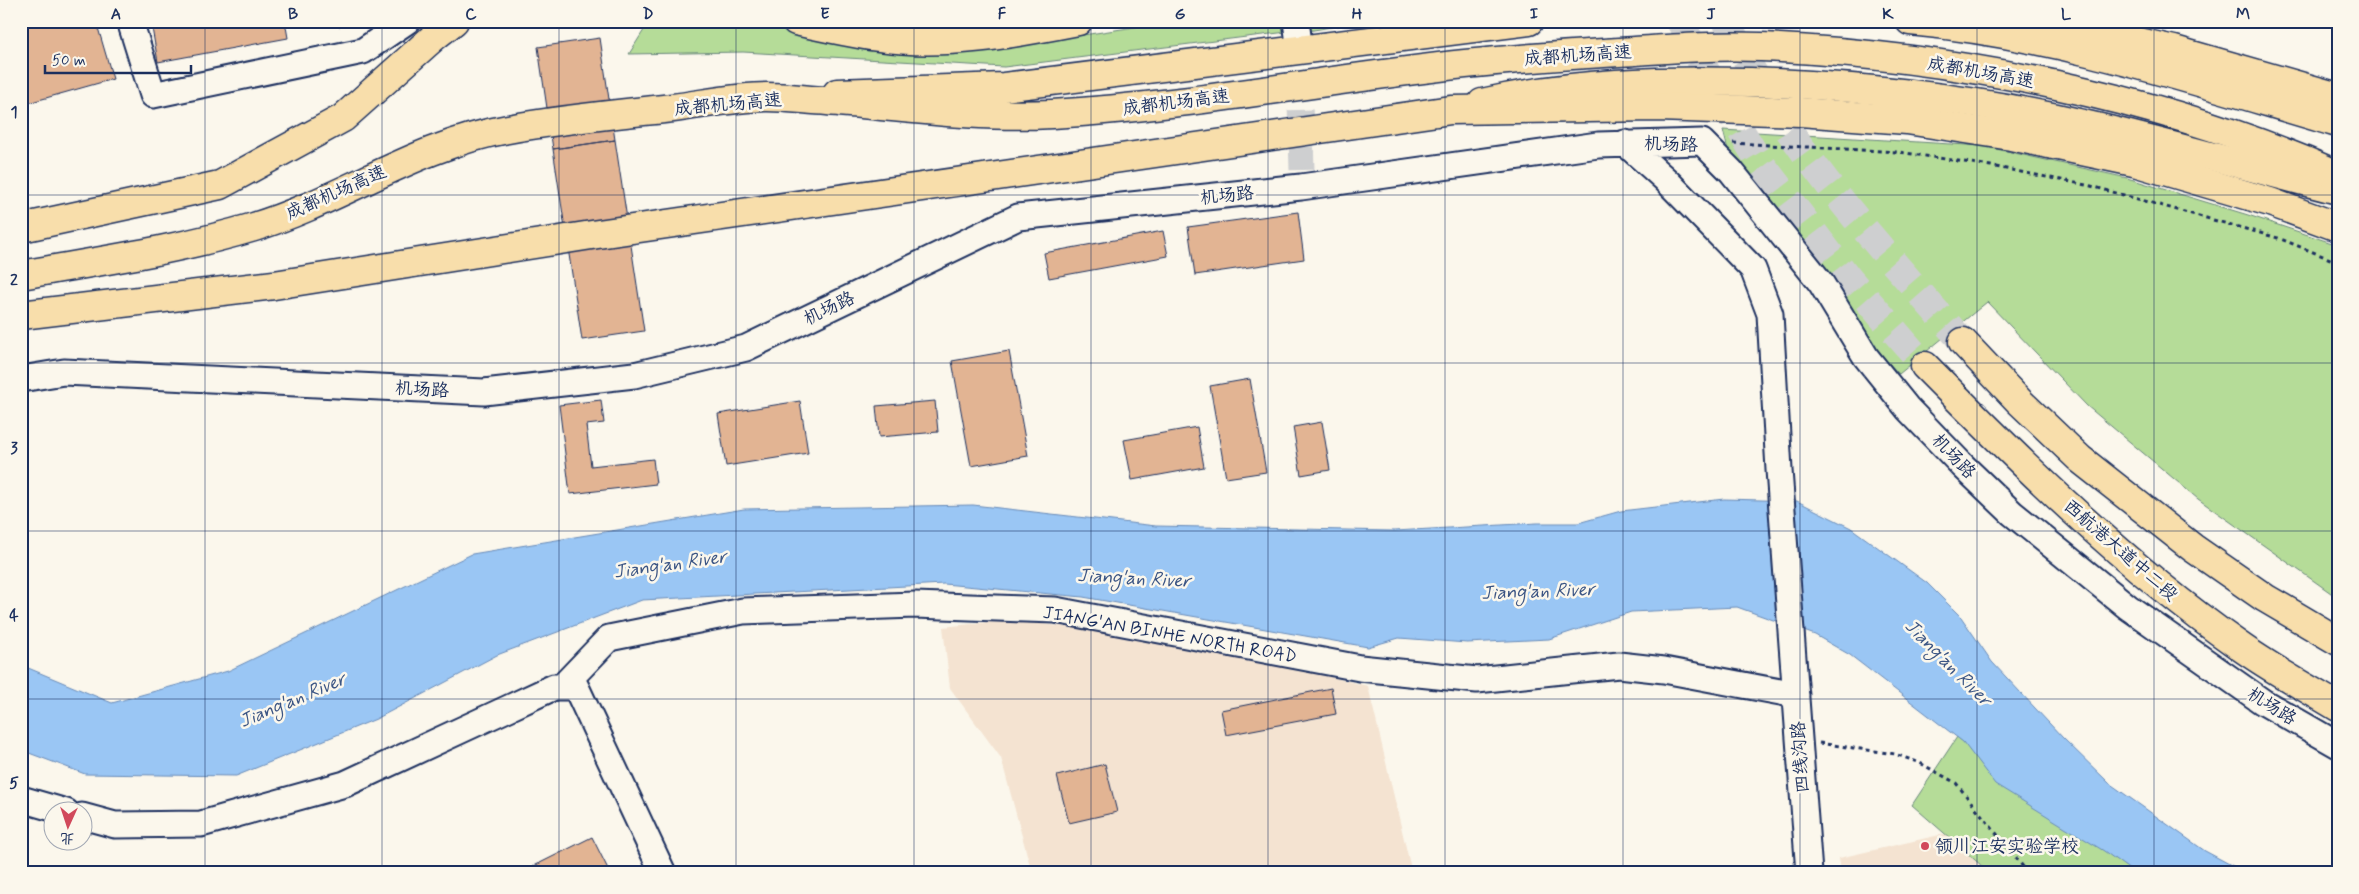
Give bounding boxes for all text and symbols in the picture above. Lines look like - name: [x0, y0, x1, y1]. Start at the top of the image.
- text: A: [111, 4, 121, 25]
- text: B: [288, 4, 298, 25]
- text: C: [465, 4, 477, 25]
- text: D: [642, 4, 654, 25]
- text: E: [820, 4, 830, 25]
- text: F: [998, 4, 1007, 25]
- text: G: [1175, 4, 1186, 25]
- text: H: [1352, 4, 1363, 25]
- text: I: [1530, 4, 1539, 25]
- text: J: [1706, 4, 1716, 25]
- text: K: [1882, 4, 1894, 25]
- text: L: [2061, 4, 2072, 25]
- text: M: [2236, 4, 2250, 25]
- street label: 成都机场高速: [1523, 40, 1633, 72]
- scale bar: [45, 42, 191, 74]
- text: 50 m: [52, 51, 86, 71]
- street label: 成都机场高速: [1926, 52, 2036, 94]
- street label: 成都机场高速: [1121, 85, 1231, 121]
- street label: 成都机场高速: [673, 88, 783, 122]
- text: 1: [10, 102, 18, 123]
- street label: 机场路: [1644, 132, 1698, 158]
- street label: 成都机场高速: [282, 160, 391, 226]
- street label: 机场路: [1199, 181, 1255, 211]
- text: 2: [10, 270, 18, 291]
- street label: 机场路: [800, 286, 859, 332]
- street label: 机场路: [394, 377, 450, 403]
- street label: 机场路: [1926, 429, 1981, 484]
- text: 3: [10, 438, 18, 459]
- street label: 西航港大道中二段: [2058, 494, 2183, 607]
- water label: Jiang'an River: [612, 544, 730, 587]
- water label: Jiang'an River: [1077, 563, 1193, 596]
- water label: Jiang'an River: [1481, 577, 1597, 608]
- street label: JIANG'AN BINHE NORTH ROAD: [1041, 601, 1299, 669]
- text: 4: [9, 605, 19, 626]
- water label: Jiang'an River: [1898, 614, 1998, 715]
- water label: Jiang'an River: [235, 666, 352, 736]
- street label: 机场路: [2242, 682, 2301, 731]
- street label: 四线沟路: [1787, 720, 1815, 794]
- text: 5: [9, 773, 19, 794]
- north arrow: [42, 802, 92, 852]
- text: 北: [60, 829, 75, 847]
- place label: 领川江安实验学校: [1935, 835, 2079, 859]
- marker: 领川江安实验学校: [1919, 840, 1931, 852]

